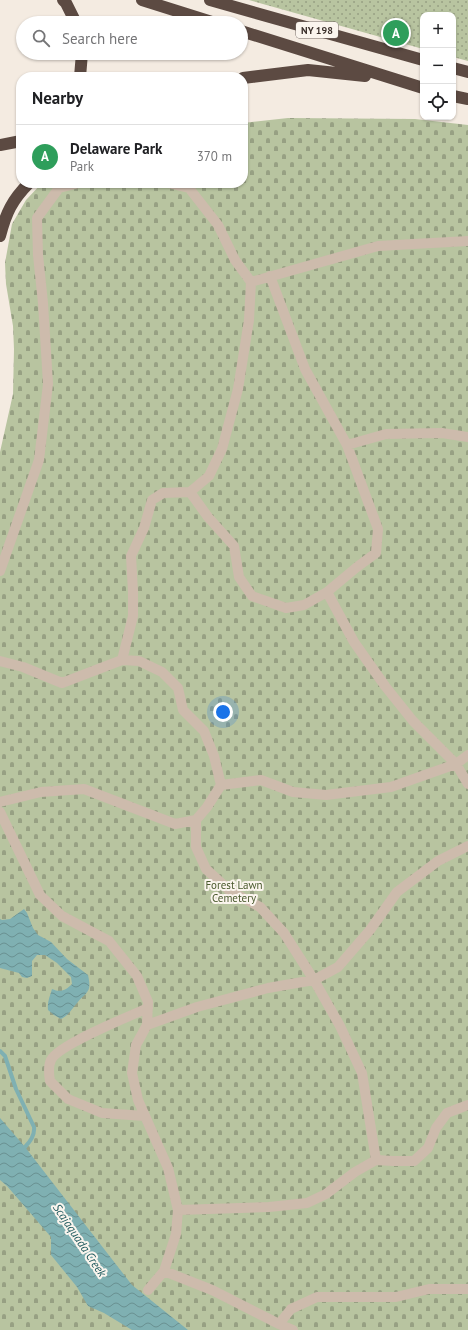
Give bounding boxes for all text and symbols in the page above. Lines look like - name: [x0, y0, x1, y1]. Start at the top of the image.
- map controls: [420, 12, 456, 120]
- button: +: [420, 12, 456, 48]
- search box: [16, 16, 248, 60]
- pin: A: [383, 18, 409, 48]
- road number: NY 198: [296, 22, 338, 38]
- icon: search: [30, 27, 52, 49]
- text: Search here: [62, 29, 138, 48]
- button: −: [420, 48, 456, 84]
- button: locate: [420, 84, 456, 120]
- text: Nearby: [32, 87, 83, 109]
- text: Delaware Park: [70, 139, 162, 158]
- text: A: [41, 148, 49, 165]
- text: 370 m: [197, 148, 232, 165]
- text: Park: [70, 158, 94, 175]
- your location: [213, 702, 233, 722]
- park label: Forest Lawn Cemetery: [205, 878, 263, 905]
- water label: Scajaquada Creek: [50, 1200, 110, 1280]

